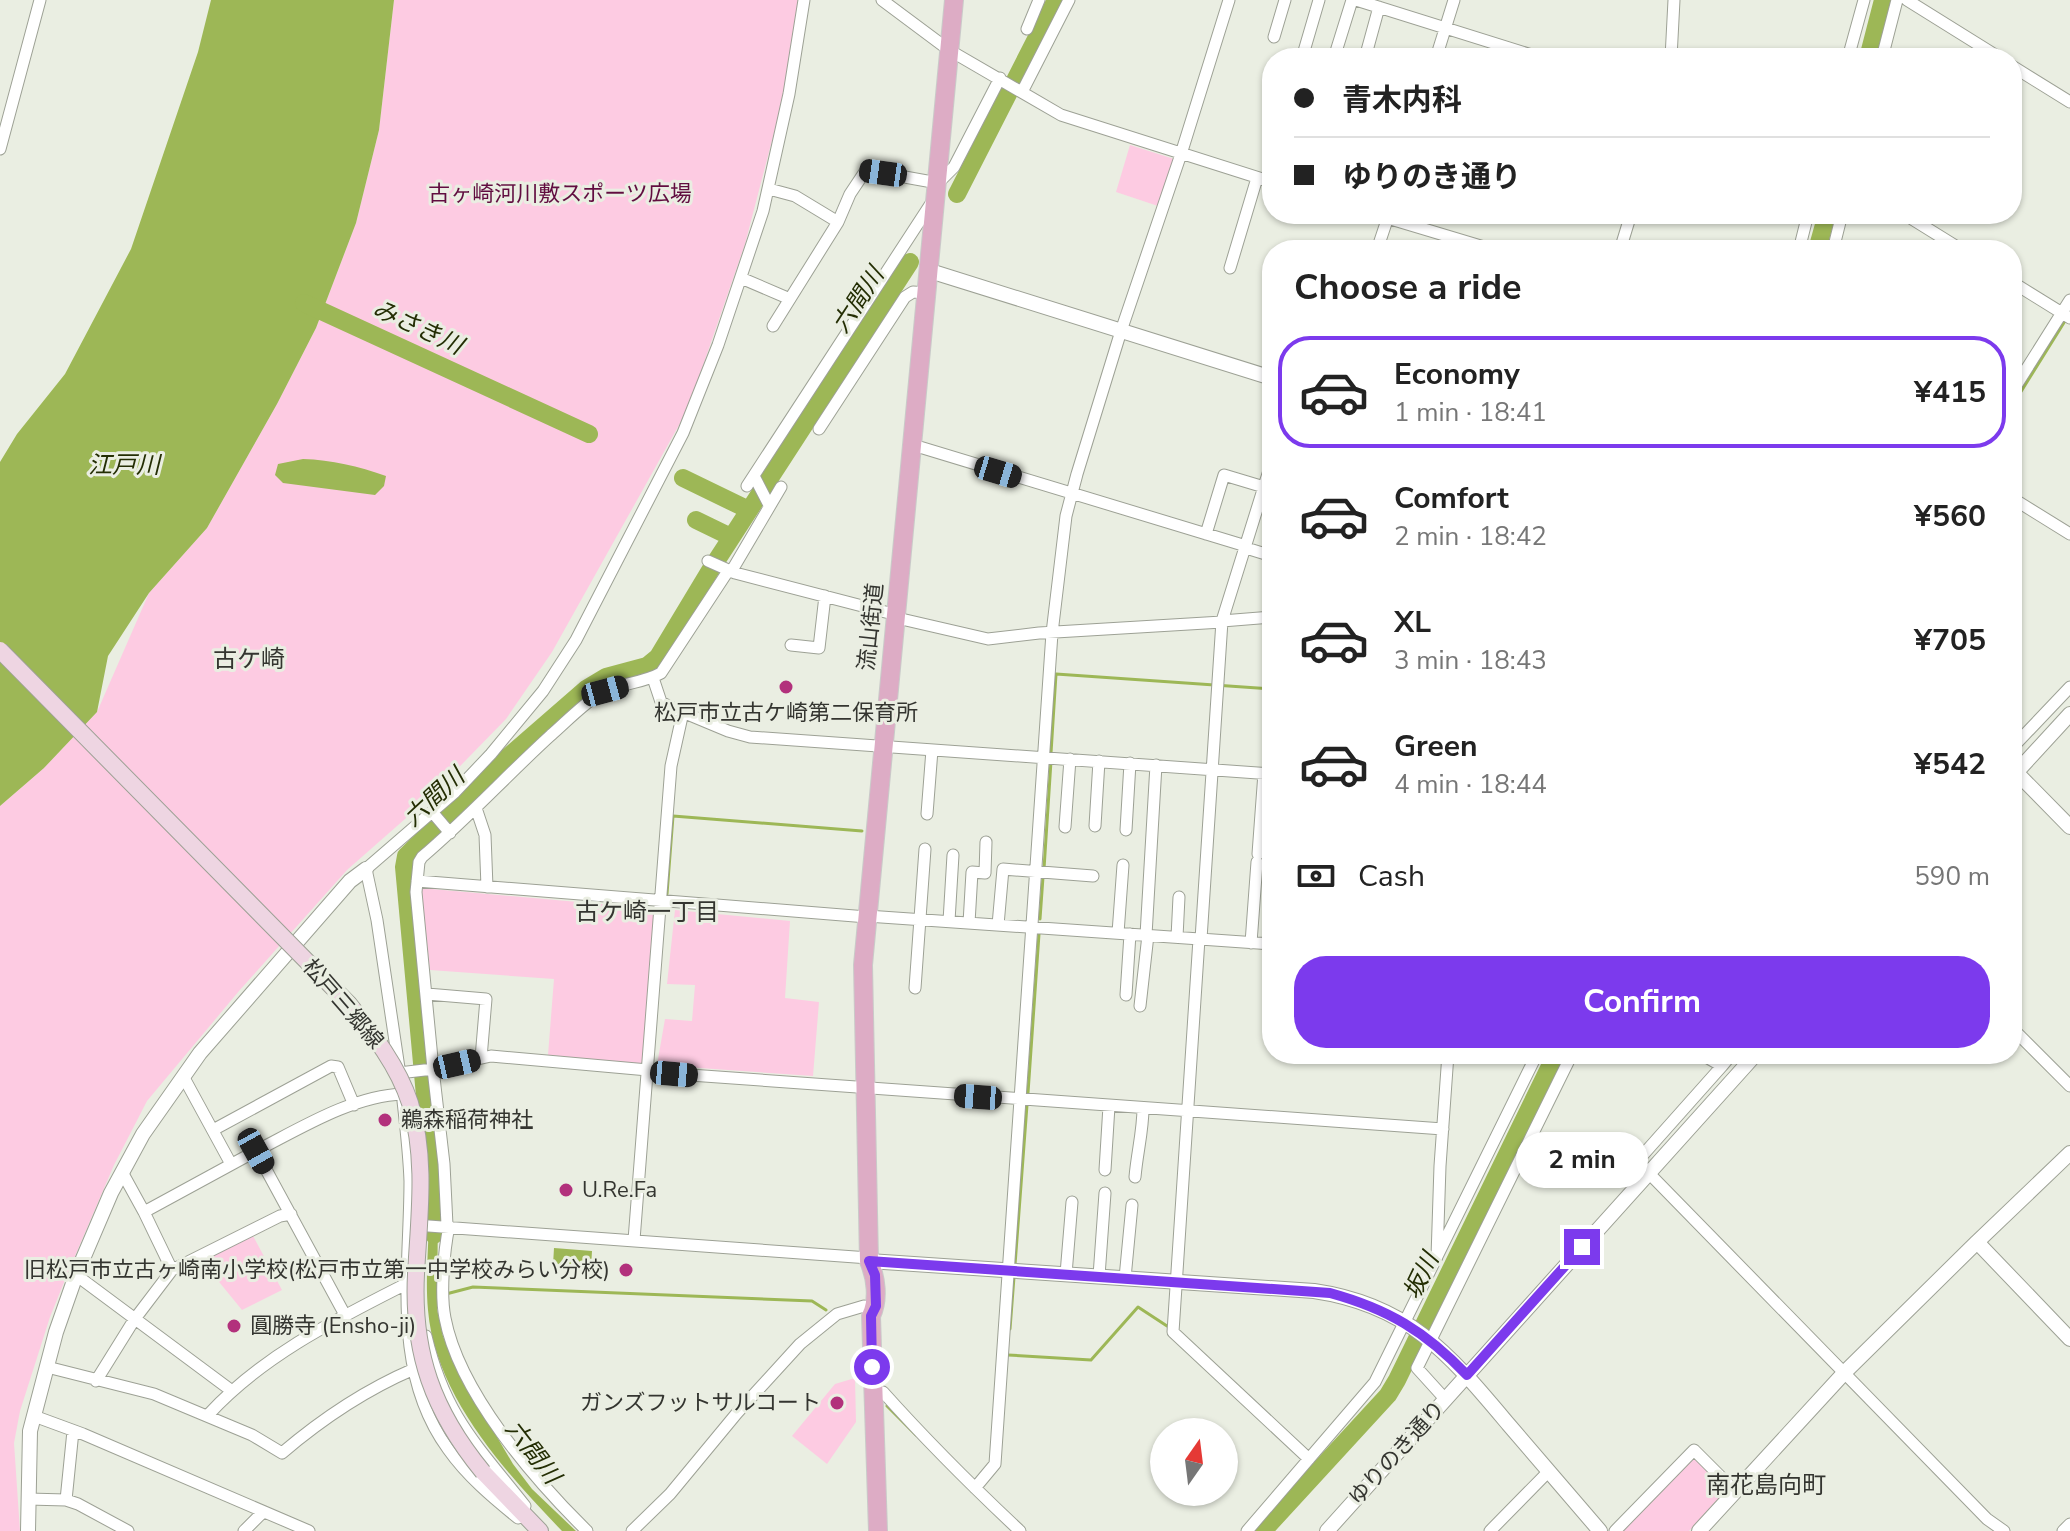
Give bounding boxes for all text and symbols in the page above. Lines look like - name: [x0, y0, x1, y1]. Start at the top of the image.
- text: 青木内科: [1342, 80, 1462, 121]
- text: ゆりのき通り: [1342, 157, 1521, 198]
- car: [858, 158, 908, 188]
- park label: 古ヶ崎河川敷スポーツ広場: [428, 179, 692, 209]
- water label: 六間川: [825, 259, 893, 339]
- text: Choose a ride: [1294, 263, 1522, 312]
- water label: みさき川: [368, 292, 471, 363]
- text: Economy: [1394, 354, 1520, 395]
- icon: car: [1298, 356, 1370, 428]
- text: ¥415: [1914, 372, 1986, 413]
- text: 1 min · 18:41: [1394, 395, 1547, 430]
- water label: 江戸川: [88, 449, 163, 481]
- car: [972, 454, 1024, 490]
- text: Comfort: [1394, 478, 1509, 519]
- icon: car: [1298, 480, 1370, 552]
- text: ¥560: [1914, 496, 1986, 537]
- text: 2 min · 18:42: [1394, 519, 1547, 554]
- street label: 流山街道: [851, 582, 891, 672]
- text: XL: [1394, 602, 1431, 643]
- icon: car: [1298, 604, 1370, 676]
- text: ¥705: [1914, 620, 1986, 661]
- district label: 古ケ崎: [213, 643, 285, 675]
- text: 3 min · 18:43: [1394, 643, 1547, 678]
- car: [579, 673, 631, 709]
- marker: 松戸市立古ケ崎第二保育所: [777, 678, 795, 696]
- place label: 松戸市立古ケ崎第二保育所: [654, 698, 918, 728]
- text: Green: [1394, 726, 1478, 767]
- icon: car: [1298, 728, 1370, 800]
- text: ¥542: [1914, 744, 1986, 785]
- water label: 六間川: [397, 759, 473, 833]
- text: 4 min · 18:44: [1394, 767, 1547, 802]
- icon: cash: [1294, 854, 1338, 898]
- text: Cash: [1358, 856, 1425, 897]
- text: 590 m: [1914, 859, 1990, 894]
- district label: 古ケ崎一丁目: [575, 896, 719, 928]
- street label: 松戸三郷線: [296, 953, 390, 1055]
- button: Confirm: [1294, 956, 1990, 1048]
- car: [431, 1047, 483, 1081]
- car: [649, 1060, 699, 1088]
- car: [953, 1083, 1003, 1111]
- place label: 鵜森稲荷神社: [401, 1105, 533, 1135]
- marker: 鵜森稲荷神社: [376, 1111, 394, 1129]
- car: [234, 1124, 278, 1178]
- callout: 2 min: [1516, 1131, 1648, 1187]
- text: 2 min: [1548, 1142, 1616, 1177]
- place label: U.Re.Fa: [582, 1175, 657, 1205]
- marker: U.Re.Fa: [557, 1181, 575, 1199]
- route end: [1564, 1229, 1600, 1265]
- water label: 坂川: [1396, 1245, 1447, 1305]
- place label: 旧松戸市立古ヶ崎南小学校(松戸市立第一中学校みらい分校): [24, 1255, 610, 1285]
- marker: 旧松戸市立古ヶ崎南小学校(松戸市立第一中学校みらい分校): [617, 1261, 635, 1279]
- place label: 圓勝寺 (Ensho-ji): [250, 1311, 416, 1341]
- marker: 圓勝寺 (Ensho-ji): [225, 1317, 243, 1335]
- route start: [854, 1349, 890, 1385]
- place label: ガンズフットサルコート: [580, 1388, 821, 1418]
- marker: ガンズフットサルコート: [828, 1394, 846, 1412]
- street label: ゆりのき通り: [1342, 1394, 1452, 1512]
- water label: 六間川: [498, 1414, 570, 1493]
- north arrow: [1150, 1418, 1238, 1506]
- map controls: [1150, 1418, 1238, 1506]
- district label: 南花島向町: [1706, 1469, 1826, 1501]

